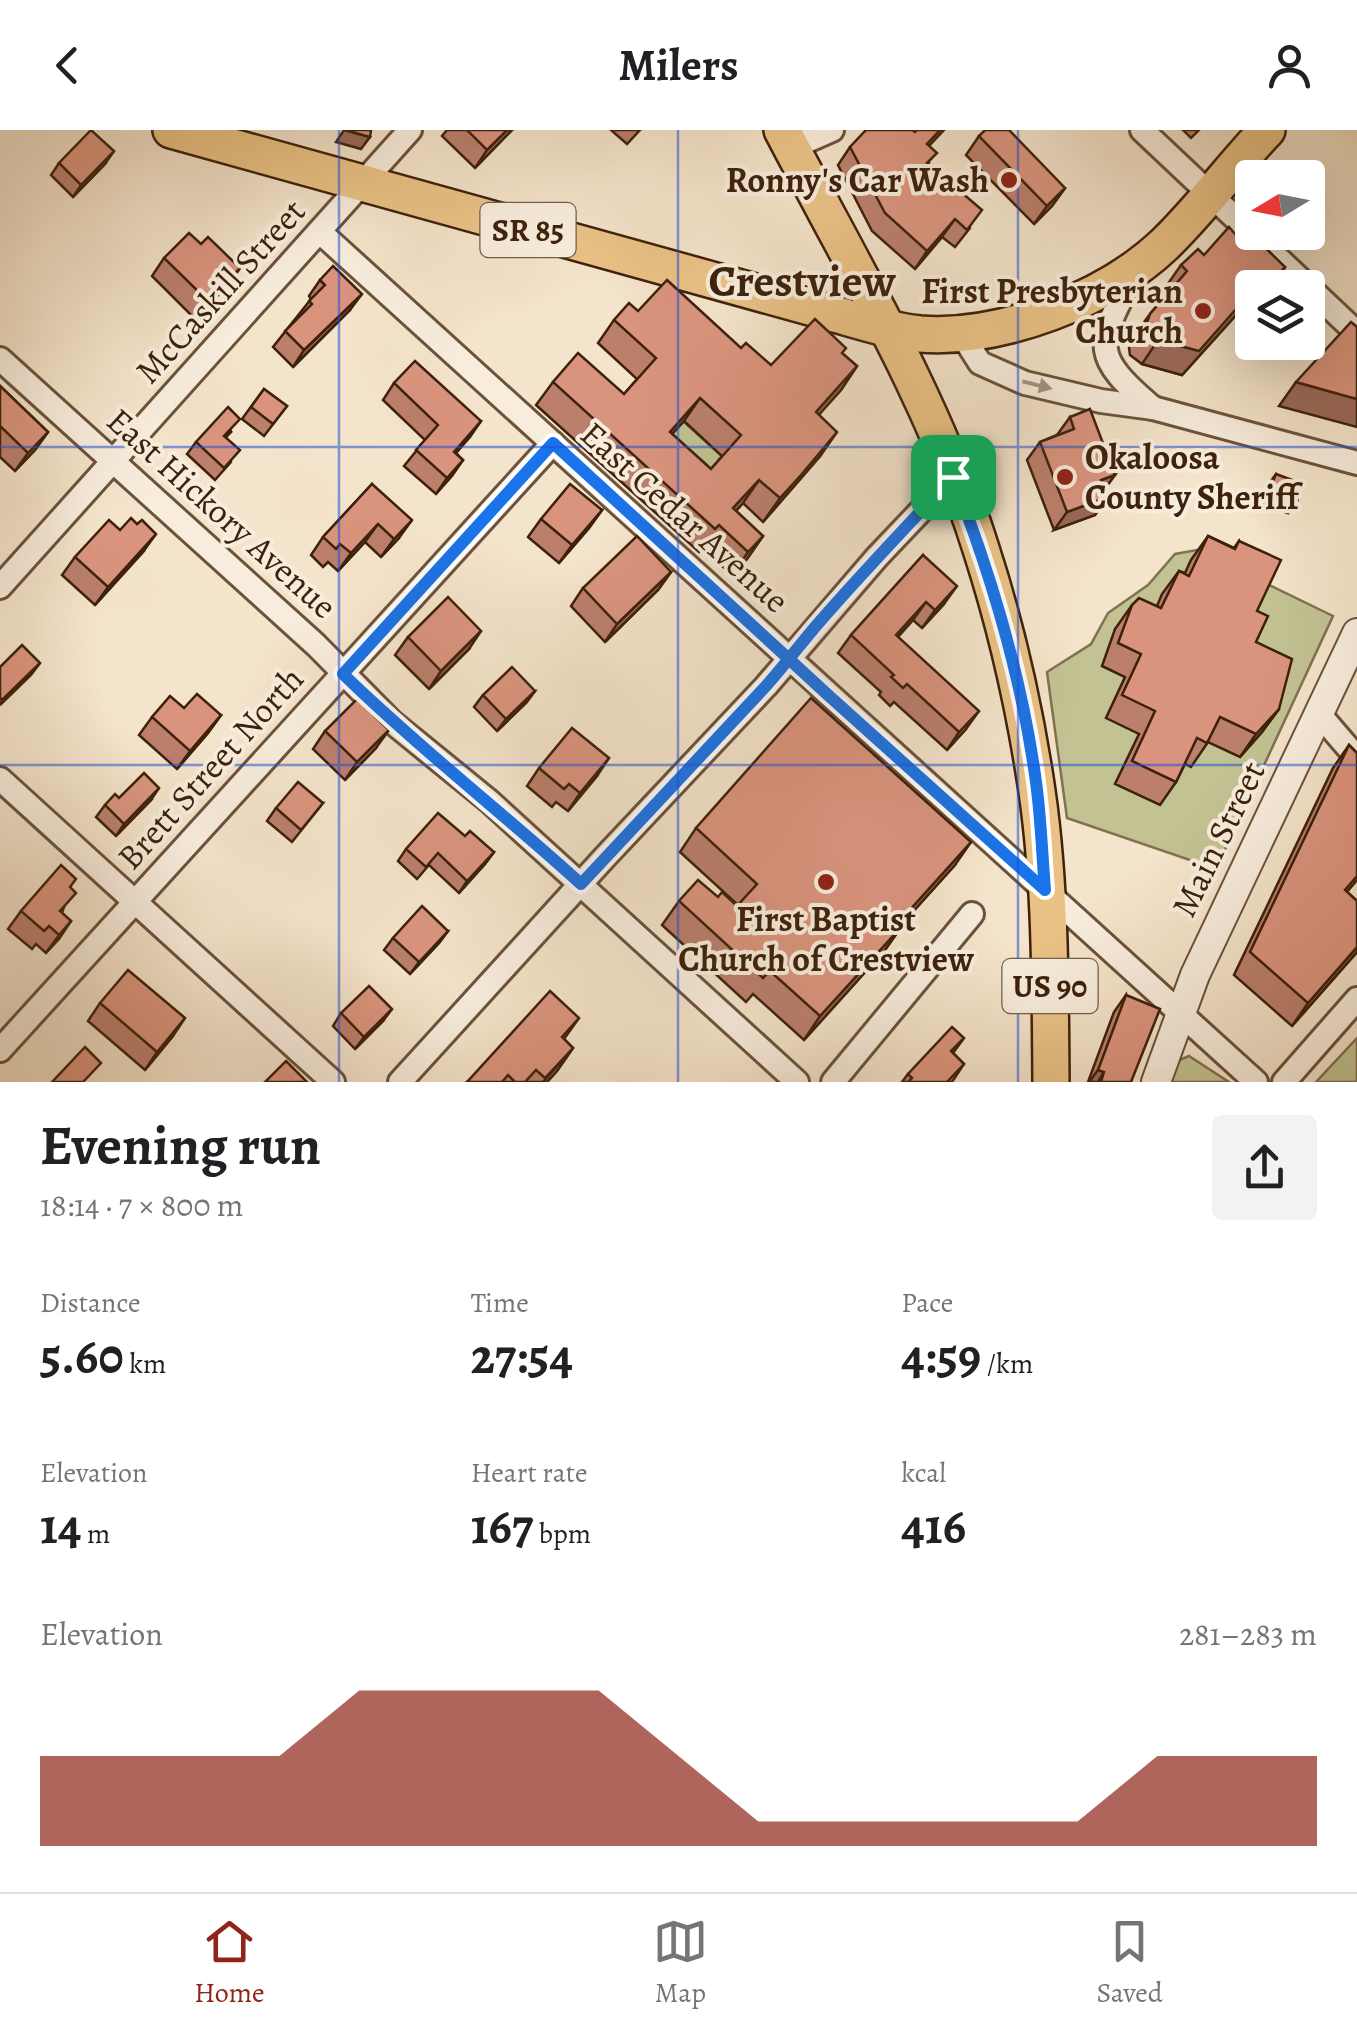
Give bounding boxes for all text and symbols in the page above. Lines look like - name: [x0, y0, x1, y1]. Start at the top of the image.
- text: Milers: [618, 34, 739, 96]
- icon: back: [40, 38, 95, 93]
- icon: person: [1262, 38, 1317, 93]
- place label: Ronny's Car Wash: [726, 156, 989, 204]
- north arrow: [1235, 160, 1325, 250]
- map controls: [1235, 160, 1325, 360]
- marker: Ronny's Car Wash: [998, 169, 1020, 191]
- street label: McCaskill Street: [124, 188, 316, 394]
- road number: SR 85: [480, 203, 576, 257]
- district label: Crestview: [708, 250, 896, 312]
- place label: First Presbyterian Church: [921, 267, 1183, 355]
- button: layers: [1235, 270, 1325, 360]
- marker: First Presbyterian Church: [1192, 300, 1214, 322]
- one-way arrow: [1022, 378, 1053, 393]
- street label: East Hickory Avenue: [97, 397, 347, 629]
- street label: East Cedar Avenue: [570, 410, 800, 624]
- place label: Okaloosa County Sheriff: [1085, 433, 1304, 521]
- pin: [911, 435, 996, 520]
- icon: arrive: [926, 450, 981, 505]
- marker: Okaloosa County Sheriff: [1054, 466, 1076, 488]
- street label: Brett Street North: [106, 656, 314, 880]
- street label: Main Street: [1160, 753, 1276, 925]
- marker: First Baptist Church of Crestview: [815, 871, 837, 893]
- place label: First Baptist Church of Crestview: [678, 895, 974, 983]
- road number: US 90: [1002, 959, 1098, 1013]
- text: Evening run: [40, 1108, 321, 1183]
- button: share: [1212, 1115, 1317, 1220]
- text: 18:14 · 7 × 800 m: [40, 1183, 243, 1227]
- text: Distance: [40, 1284, 140, 1322]
- text: Time: [471, 1284, 529, 1322]
- text: Pace: [901, 1284, 953, 1322]
- text: 5.60: [40, 1322, 124, 1390]
- text: 27:54: [471, 1322, 573, 1390]
- text: 4:59: [901, 1322, 981, 1390]
- text: km: [124, 1345, 166, 1383]
- text: /km: [981, 1345, 1033, 1383]
- text: Elevation: [40, 1454, 147, 1492]
- text: Heart rate: [471, 1454, 588, 1492]
- text: kcal: [901, 1454, 946, 1492]
- text: 14: [40, 1492, 81, 1560]
- text: 167: [471, 1492, 533, 1560]
- text: 416: [901, 1492, 966, 1560]
- text: m: [81, 1515, 110, 1553]
- text: bpm: [533, 1515, 591, 1553]
- text: Elevation: [40, 1612, 163, 1656]
- text: 281–283 m: [1179, 1612, 1317, 1656]
- tab: Home: [194, 1914, 265, 2012]
- tab: Map: [653, 1914, 708, 2012]
- tab: Saved: [1096, 1914, 1163, 2012]

